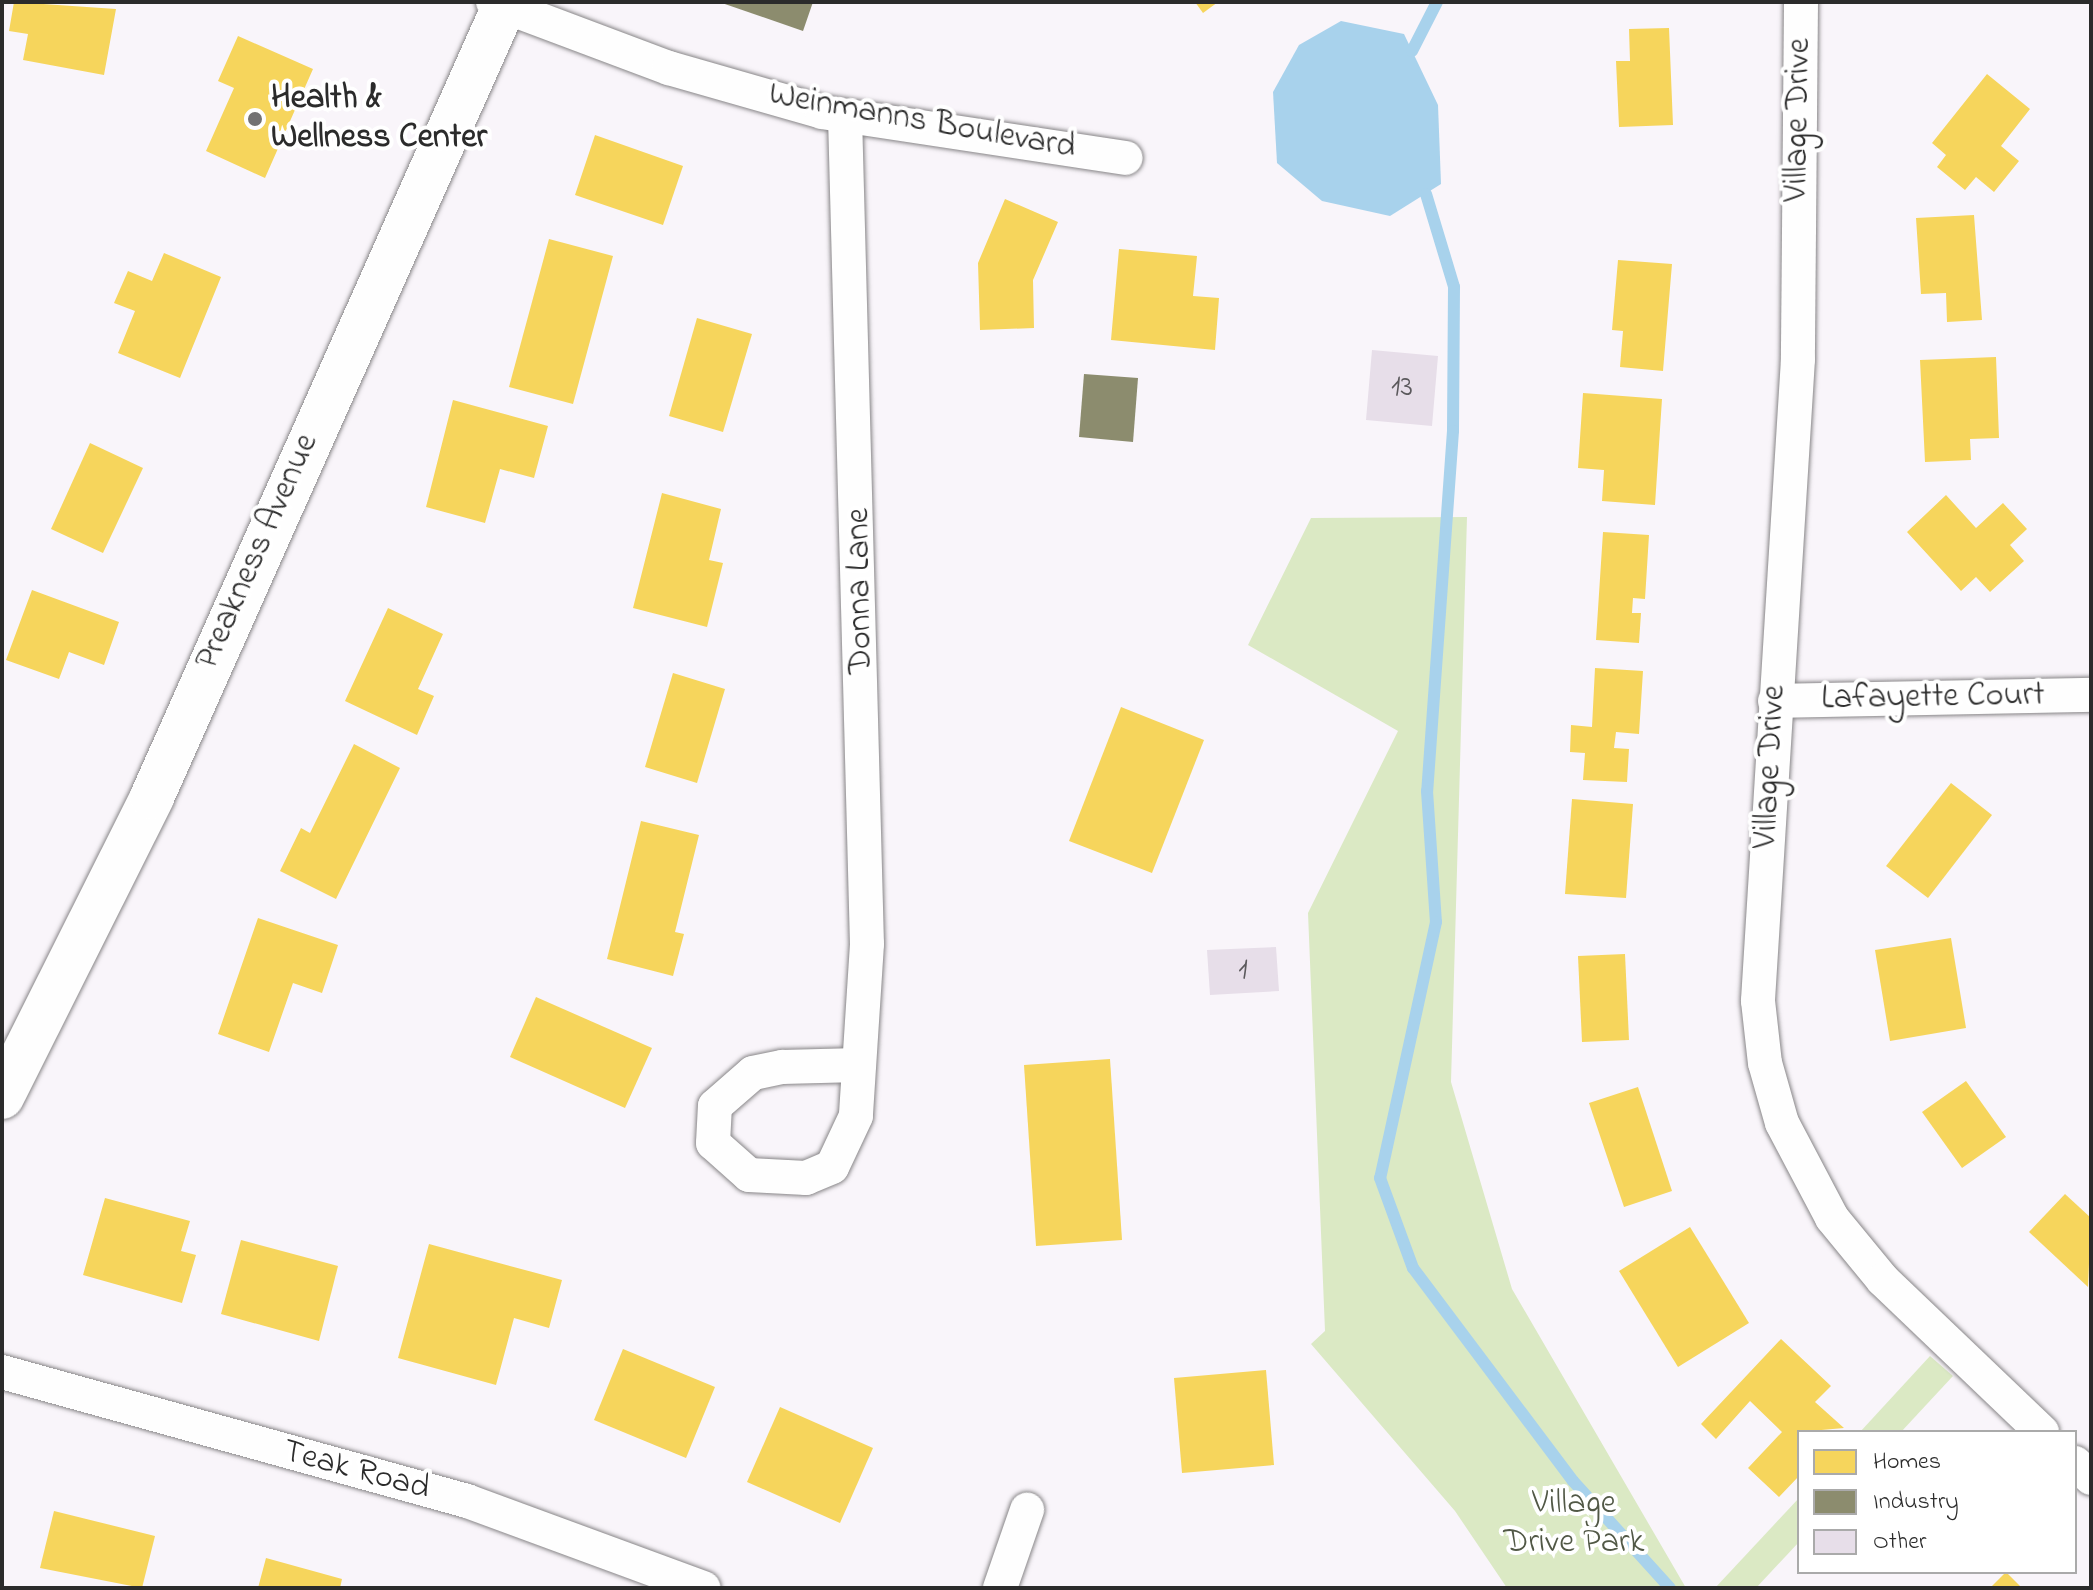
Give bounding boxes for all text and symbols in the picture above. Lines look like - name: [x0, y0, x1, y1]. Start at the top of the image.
- street label: Village Drive: [1777, 38, 1821, 202]
- street label: Weinmanns Boulevard: [766, 75, 1078, 169]
- place label: Health & Wellness Center: [271, 79, 487, 158]
- marker: Health & Wellness Center: [246, 110, 264, 128]
- house number: 13: [1391, 370, 1413, 406]
- street label: Preakness Avenue: [188, 428, 328, 676]
- street label: Donna Lane: [839, 508, 883, 674]
- street label: Lafayette Court: [1821, 676, 2045, 720]
- street label: Village Drive: [1746, 684, 1796, 850]
- house number: 1: [1238, 953, 1248, 989]
- legend: [1797, 1430, 2077, 1574]
- street label: Teak Road: [278, 1432, 434, 1510]
- text: Homes: [1873, 1445, 1941, 1480]
- park label: Village Drive Park: [1504, 1484, 1644, 1564]
- text: Industry: [1873, 1485, 1959, 1520]
- text: Other: [1873, 1525, 1926, 1560]

